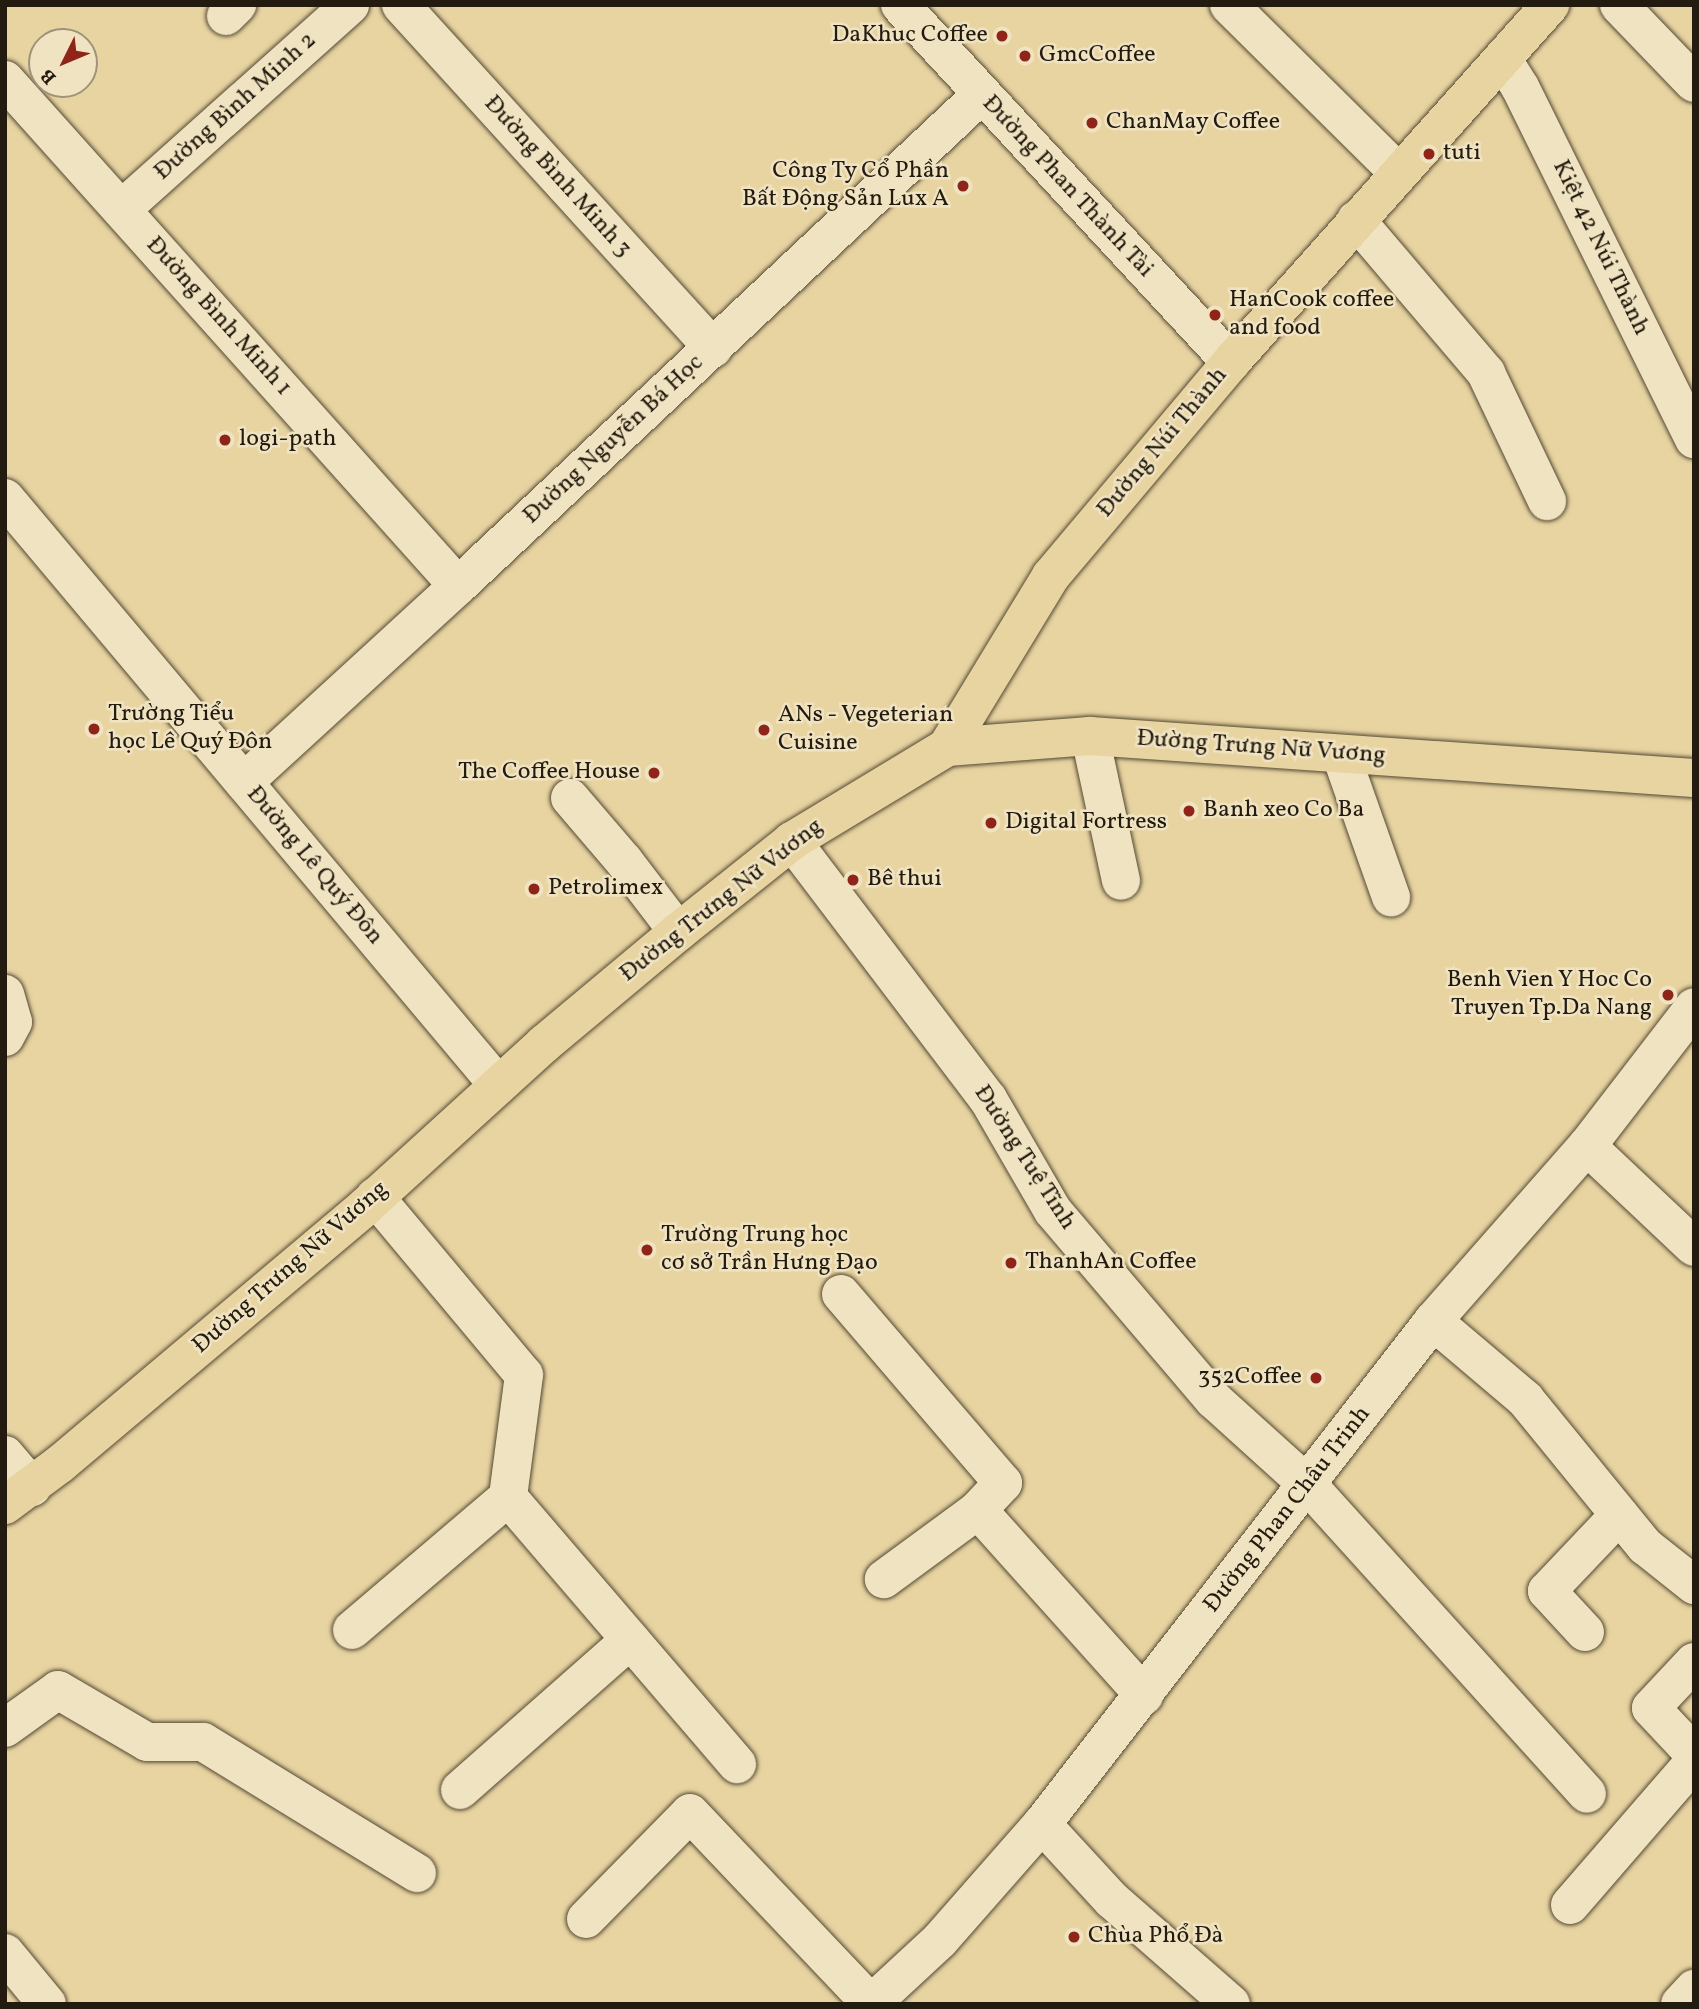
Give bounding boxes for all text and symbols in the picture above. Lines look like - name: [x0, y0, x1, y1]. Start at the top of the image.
- place label: DaKhuc Coffee: [832, 22, 988, 50]
- street label: Đường Bình Minh 2: [149, 27, 323, 187]
- north arrow: [28, 28, 98, 98]
- marker: DaKhuc Coffee: [994, 28, 1010, 44]
- place label: GmcCoffee: [1039, 42, 1156, 70]
- marker: GmcCoffee: [1017, 48, 1033, 64]
- text: B: [35, 62, 63, 89]
- street label: Đường Phan Thành Tài: [975, 89, 1159, 285]
- street label: Đường Bình Minh 3: [477, 90, 637, 264]
- place label: ChanMay Coffee: [1106, 109, 1281, 137]
- marker: ChanMay Coffee: [1084, 115, 1100, 131]
- place label: tuti: [1443, 140, 1481, 168]
- marker: tuti: [1421, 146, 1437, 162]
- street label: Kiệt 42 Núi Thành: [1545, 155, 1655, 341]
- place label: Công Ty Cổ Phần Bất Động Sản Lux A: [742, 158, 949, 214]
- marker: Công Ty Cổ Phần Bất Động Sản Lux A: [955, 178, 971, 194]
- street label: Đường Bình Minh 1: [139, 231, 297, 403]
- place label: HanCook coffee and food: [1229, 287, 1394, 343]
- marker: HanCook coffee and food: [1207, 307, 1223, 323]
- street label: Đường Nguyễn Bá Học: [518, 349, 710, 531]
- street label: Đường Núi Thành: [1091, 362, 1235, 524]
- place label: logi-path: [239, 426, 337, 454]
- marker: logi-path: [217, 432, 233, 448]
- place label: Trường Tiểu học Lê Quý Đôn: [108, 701, 273, 757]
- place label: ANs - Vegeterian Cuisine: [778, 702, 955, 758]
- marker: Trường Tiểu học Lê Quý Đôn: [86, 721, 102, 737]
- marker: ANs - Vegeterian Cuisine: [756, 722, 772, 738]
- street label: Đường Trưng Nữ Vương: [1135, 725, 1387, 771]
- place label: The Coffee House: [458, 759, 640, 787]
- marker: The Coffee House: [646, 765, 662, 781]
- street label: Đường Lê Quý Đôn: [239, 781, 389, 951]
- place label: Banh xeo Co Ba: [1203, 797, 1364, 825]
- marker: Banh xeo Co Ba: [1181, 803, 1197, 819]
- place label: Digital Fortress: [1005, 809, 1167, 837]
- street label: Đường Trưng Nữ Vương: [614, 812, 830, 990]
- marker: Digital Fortress: [983, 815, 999, 831]
- place label: Bê thui: [867, 866, 942, 894]
- marker: Bê thui: [845, 872, 861, 888]
- place label: Petrolimex: [548, 875, 663, 903]
- marker: Petrolimex: [526, 881, 542, 897]
- place label: Benh Vien Y Hoc Co Truyen Tp.Da Nang: [1445, 967, 1652, 1023]
- marker: Benh Vien Y Hoc Co Truyen Tp.Da Nang: [1658, 985, 1678, 1005]
- street label: Đường Tuệ Tĩnh: [966, 1080, 1082, 1236]
- street label: Đường Trưng Nữ Vương: [187, 1175, 395, 1361]
- place label: Trường Trung học cơ sở Trần Hưng Đạo: [661, 1222, 879, 1278]
- marker: Trường Trung học cơ sở Trần Hưng Đạo: [639, 1242, 655, 1258]
- place label: ThanhAn Coffee: [1025, 1249, 1197, 1277]
- marker: ThanhAn Coffee: [1003, 1255, 1019, 1271]
- place label: 352Coffee: [1198, 1364, 1302, 1392]
- marker: 352Coffee: [1308, 1370, 1324, 1386]
- street label: Đường Phan Châu Trinh: [1198, 1401, 1378, 1619]
- place label: Chùa Phổ Đà: [1088, 1923, 1224, 1951]
- marker: Chùa Phổ Đà: [1066, 1929, 1082, 1945]

